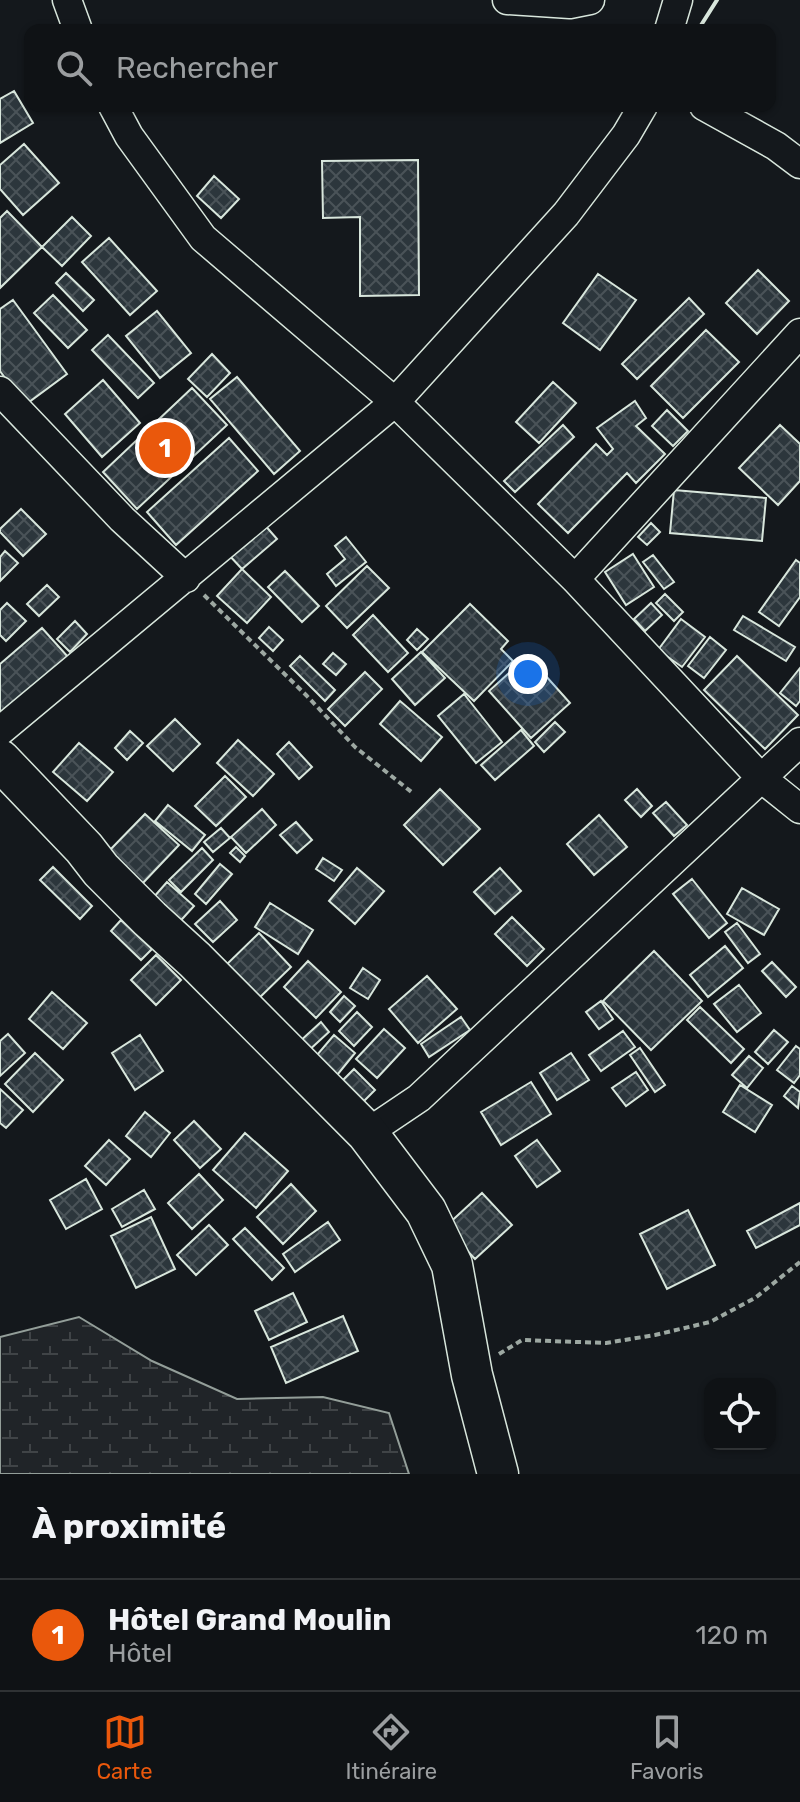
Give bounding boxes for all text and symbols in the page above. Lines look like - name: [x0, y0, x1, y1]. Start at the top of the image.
- search box: [24, 24, 776, 112]
- icon: search: [52, 46, 96, 90]
- text: Rechercher: [116, 50, 278, 86]
- pin: 1: [139, 418, 191, 478]
- your location: [508, 654, 548, 694]
- map controls: [704, 1378, 776, 1450]
- button: locate: [704, 1378, 776, 1450]
- text: À proximité: [32, 1506, 226, 1547]
- text: Hôtel Grand Moulin: [108, 1602, 392, 1638]
- text: 1: [52, 1620, 64, 1651]
- text: 120 m: [696, 1620, 768, 1651]
- text: Hôtel: [108, 1638, 172, 1669]
- tab: Carte: [96, 1710, 153, 1785]
- tab: Itinéraire: [345, 1710, 437, 1785]
- tab: Favoris: [630, 1710, 704, 1785]

